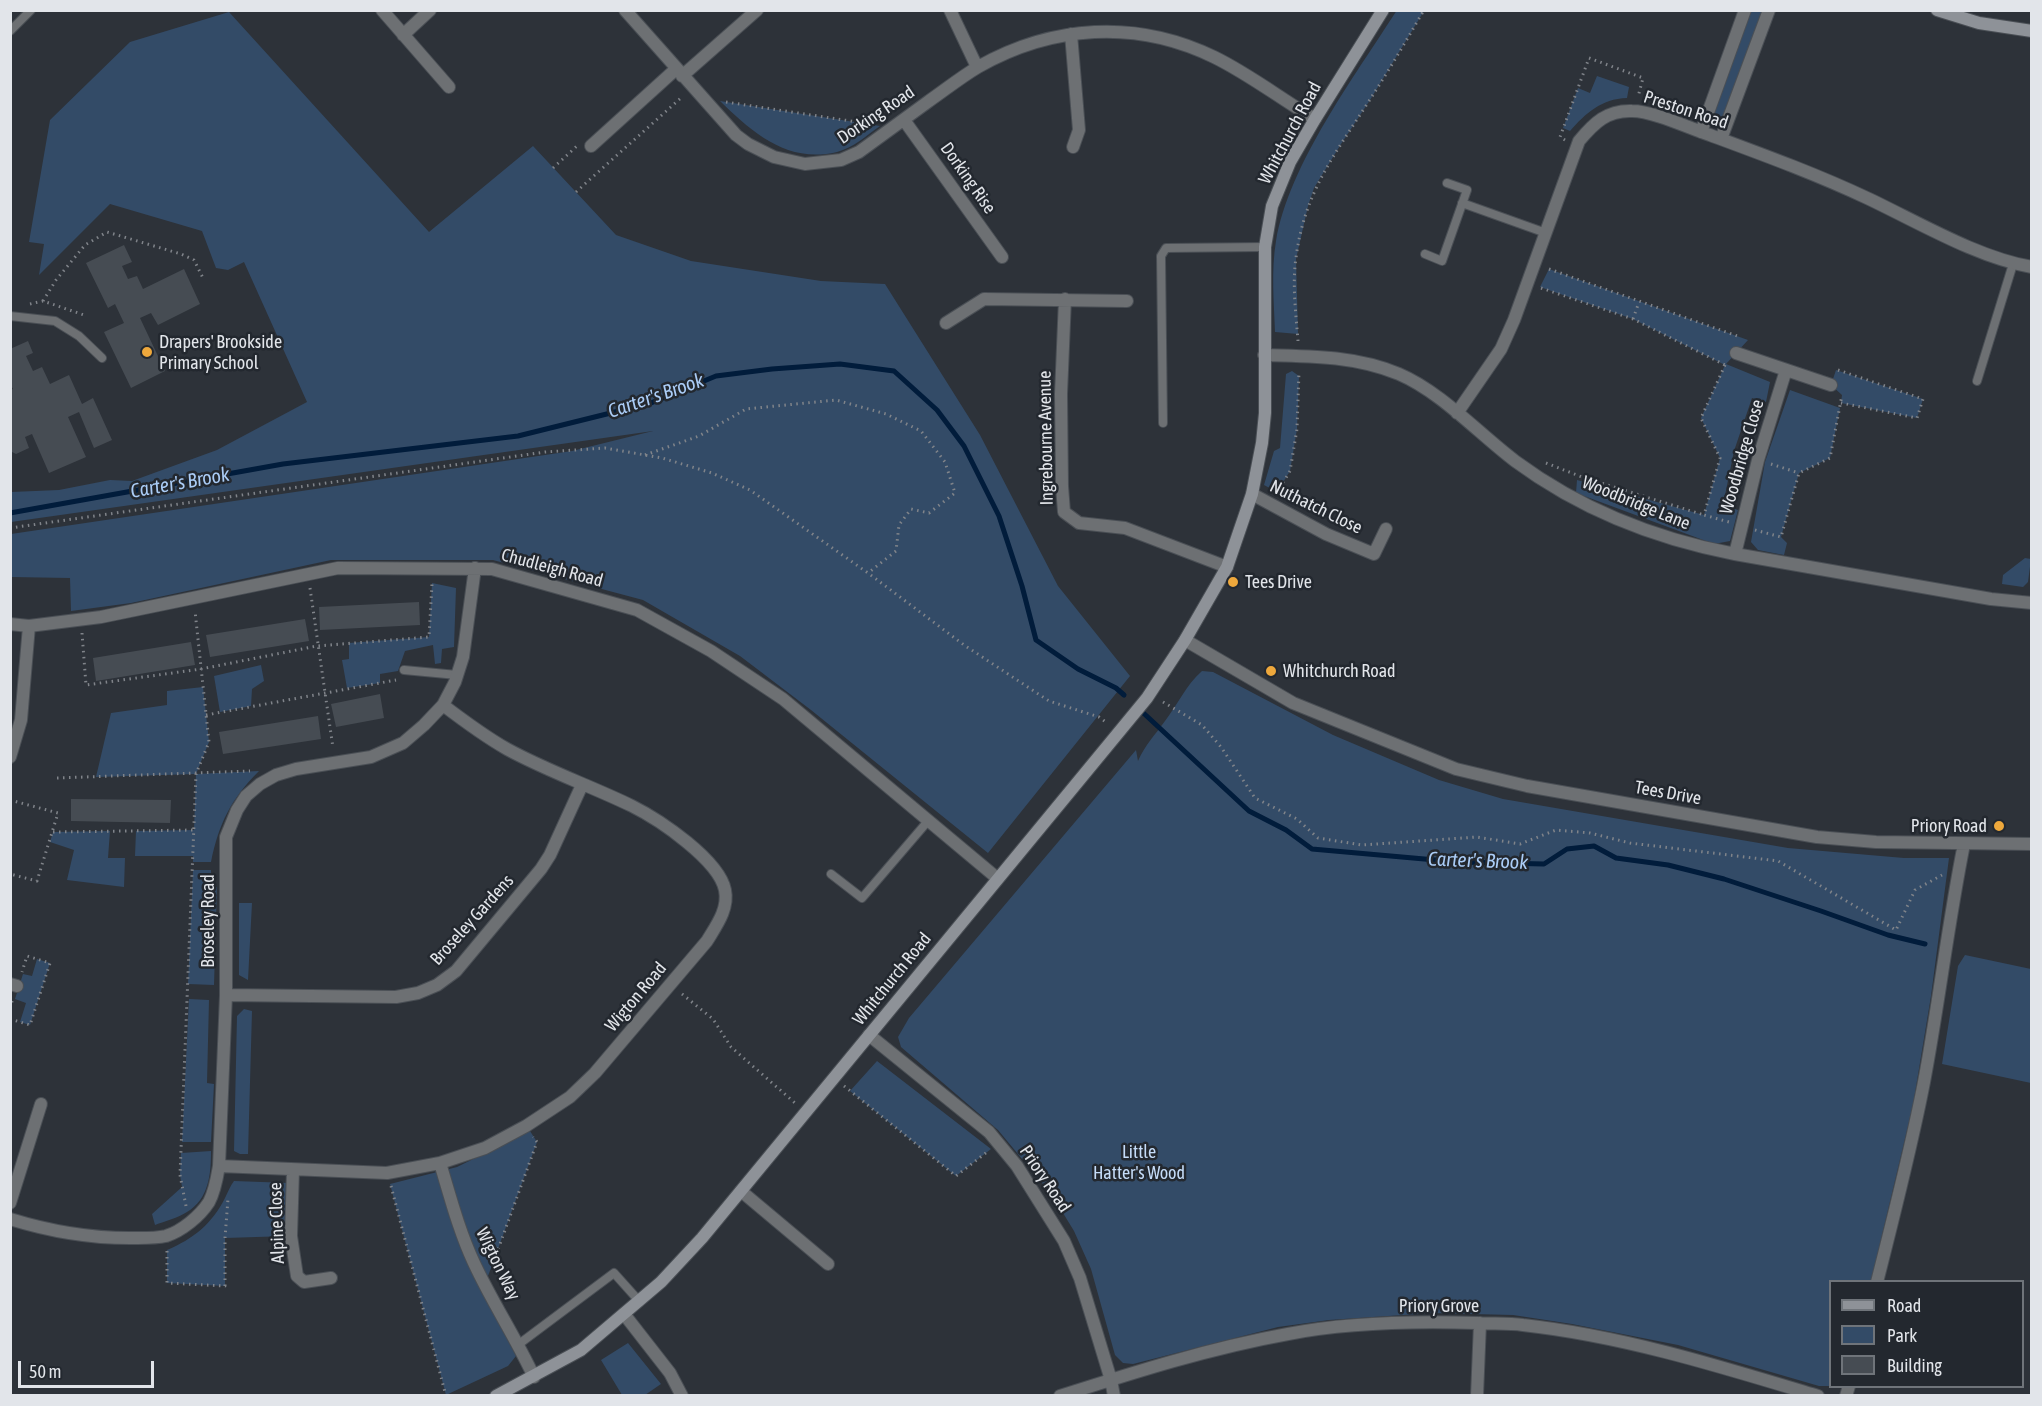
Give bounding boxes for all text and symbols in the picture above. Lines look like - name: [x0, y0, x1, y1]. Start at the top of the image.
- street label: Whitchurch Road: [1254, 78, 1326, 188]
- street label: Dorking Road: [833, 81, 919, 149]
- street label: Preston Road: [1641, 86, 1731, 134]
- street label: Dorking Rise: [936, 138, 1000, 218]
- place label: Drapers' Brookside Primary School: [159, 331, 282, 374]
- marker: Drapers' Brookside Primary School: [140, 345, 154, 359]
- water label: Carter's Brook: [605, 368, 707, 424]
- street label: Ingrebourne Avenue: [1034, 370, 1058, 506]
- street label: Woodbridge Close: [1715, 397, 1769, 517]
- water label: Carter's Brook: [129, 462, 231, 504]
- street label: Woodbridge Lane: [1579, 471, 1693, 535]
- street label: Nuthatch Close: [1266, 475, 1366, 539]
- street label: Chudleigh Road: [499, 544, 605, 592]
- place label: Tees Drive: [1245, 571, 1312, 593]
- marker: Tees Drive: [1226, 575, 1240, 589]
- place label: Whitchurch Road: [1283, 660, 1396, 682]
- marker: Whitchurch Road: [1264, 664, 1278, 678]
- street label: Tees Drive: [1633, 777, 1703, 809]
- place label: Priory Road: [1911, 815, 1987, 837]
- marker: Priory Road: [1992, 819, 2006, 833]
- water label: Carter's Brook: [1428, 847, 1528, 875]
- street label: Broseley Gardens: [426, 870, 518, 970]
- street label: Broseley Road: [197, 874, 219, 968]
- street label: Whitchurch Road: [848, 928, 936, 1030]
- street label: Wigton Road: [601, 958, 671, 1036]
- street label: Priory Road: [1015, 1141, 1075, 1217]
- park label: Little Hatter's Wood: [1093, 1141, 1185, 1184]
- street label: Alpine Close: [265, 1182, 289, 1264]
- street label: Wigton Way: [471, 1224, 525, 1304]
- legend: [1829, 1280, 2024, 1388]
- street label: Priory Grove: [1399, 1295, 1479, 1317]
- text: Road: [1887, 1295, 1921, 1316]
- text: Park: [1887, 1325, 1917, 1346]
- scale bar: [21, 1349, 158, 1387]
- text: Building: [1887, 1355, 1942, 1376]
- text: 50 m: [29, 1361, 61, 1382]

